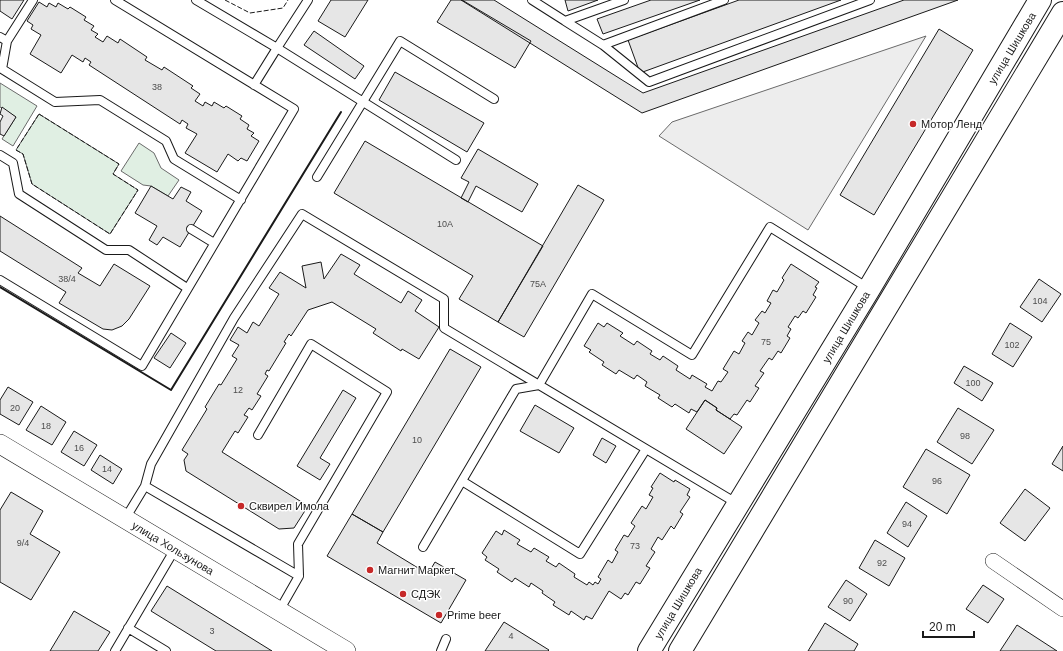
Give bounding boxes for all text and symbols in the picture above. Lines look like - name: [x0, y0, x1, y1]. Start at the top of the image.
- street label: улица Шишкова: [986, 9, 1039, 86]
- house number: 38: [152, 82, 162, 92]
- place label: Мотор Ленд: [921, 118, 983, 130]
- marker: Мотор Ленд: [908, 119, 918, 129]
- house number: 10А: [437, 219, 453, 229]
- house number: 38/4: [58, 274, 76, 284]
- house number: 75А: [530, 279, 546, 289]
- street label: улица Шишкова: [820, 288, 873, 365]
- house number: 104: [1032, 296, 1048, 306]
- house number: 75: [761, 337, 771, 347]
- house number: 102: [1004, 340, 1020, 350]
- house number: 100: [965, 378, 981, 388]
- house number: 12: [233, 385, 243, 395]
- house number: 20: [10, 403, 20, 413]
- house number: 18: [41, 421, 51, 431]
- house number: 98: [960, 431, 970, 441]
- house number: 10: [412, 435, 422, 445]
- house number: 16: [74, 443, 84, 453]
- house number: 14: [102, 464, 112, 474]
- house number: 96: [932, 476, 942, 486]
- place label: Сквирел Имола: [249, 500, 330, 512]
- marker: Сквирел Имола: [236, 501, 246, 511]
- street label: улица Хользунова: [130, 519, 217, 578]
- house number: 94: [902, 519, 912, 529]
- house number: 9/4: [17, 538, 29, 548]
- house number: 73: [630, 541, 640, 551]
- house number: 92: [877, 558, 887, 568]
- place label: Магнит Маркет: [378, 564, 455, 576]
- street label: улица Шишкова: [652, 564, 705, 641]
- marker: Магнит Маркет: [365, 565, 375, 575]
- place label: СДЭК: [411, 588, 441, 600]
- marker: СДЭК: [398, 589, 408, 599]
- house number: 90: [843, 596, 853, 606]
- place label: Prime beer: [447, 609, 501, 621]
- marker: Prime beer: [434, 610, 444, 620]
- scale bar: [923, 613, 974, 639]
- text: 20 m: [929, 620, 956, 634]
- house number: 3: [209, 626, 215, 636]
- house number: 4: [508, 631, 514, 641]

